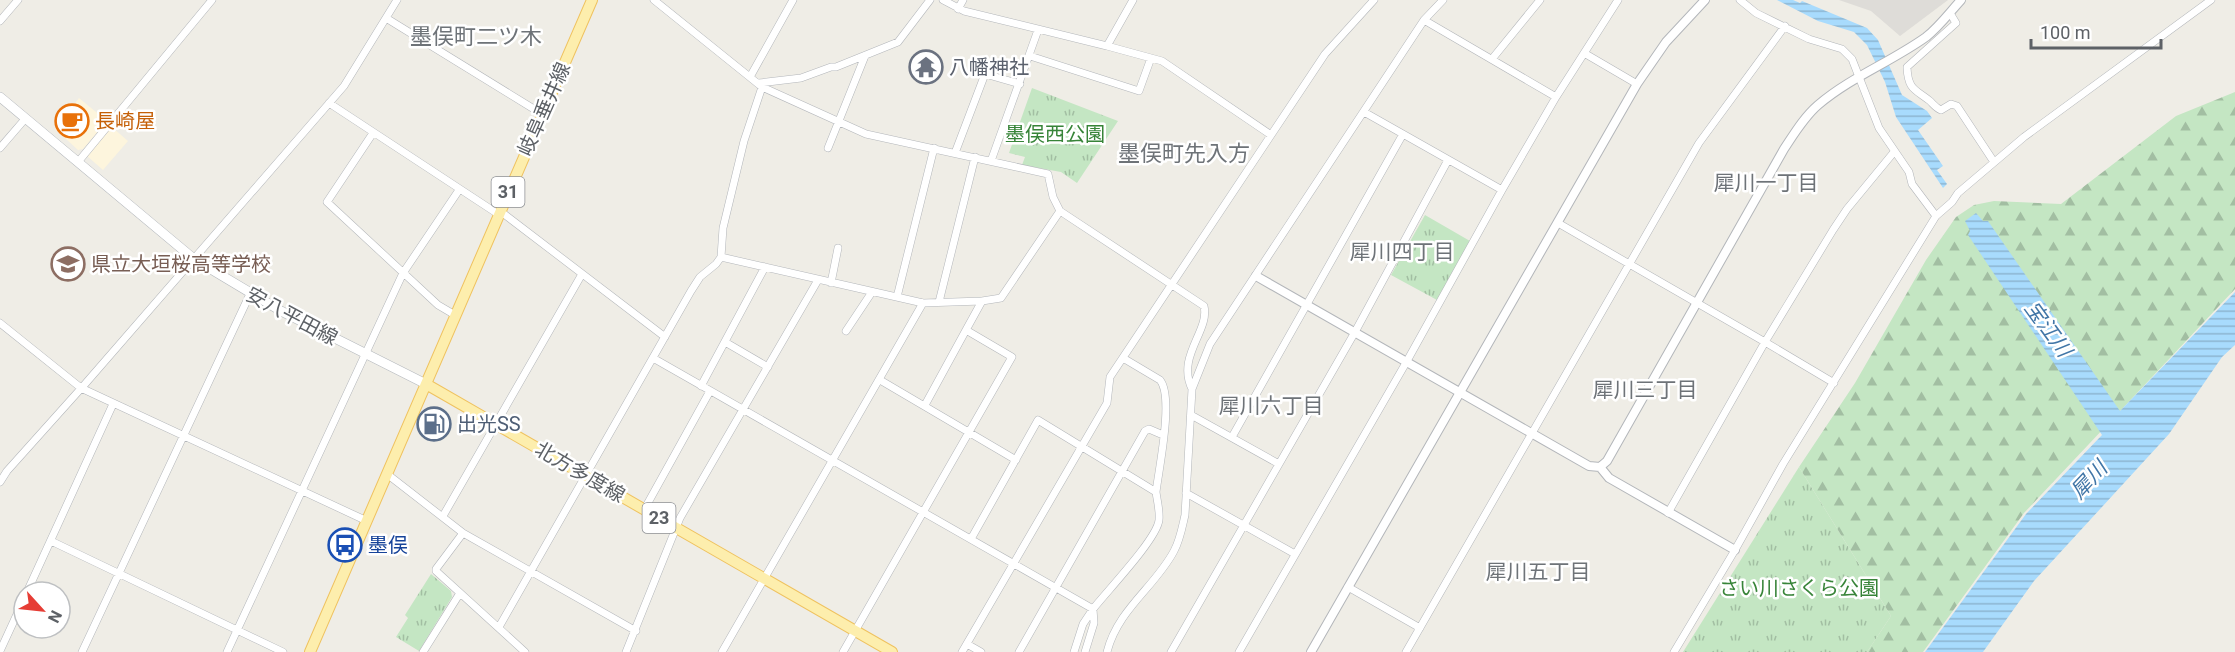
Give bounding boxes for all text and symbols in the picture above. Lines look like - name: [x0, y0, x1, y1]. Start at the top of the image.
- scale bar: [2031, 12, 2162, 50]
- text: 100 m: [2040, 22, 2091, 43]
- district label: 墨俣町二ツ木: [410, 24, 542, 49]
- temple icon: 八幡神社: [908, 49, 944, 85]
- place label: 八幡神社: [949, 55, 1029, 79]
- street label: 岐阜垂井線: [513, 58, 575, 160]
- cafe icon: 長崎屋: [54, 103, 90, 139]
- place label: 長崎屋: [95, 109, 155, 133]
- park label: 墨俣西公園: [1005, 122, 1105, 146]
- district label: 墨俣町先入方: [1118, 141, 1250, 166]
- district label: 犀川一丁目: [1714, 171, 1819, 195]
- road number: 31: [492, 177, 524, 207]
- district label: 犀川四丁目: [1350, 240, 1455, 264]
- school or university icon: 県立大垣桜高等学校: [50, 246, 86, 282]
- place label: 県立大垣桜高等学校: [91, 252, 271, 276]
- street label: 安八平田線: [242, 282, 342, 350]
- water label: 宝江川: [2020, 296, 2077, 363]
- district label: 犀川三丁目: [1593, 378, 1698, 402]
- district label: 犀川六丁目: [1219, 394, 1324, 418]
- fuel station icon: 出光SS: [416, 406, 452, 442]
- place label: 出光SS: [457, 412, 521, 436]
- street label: 北方多度線: [531, 437, 629, 507]
- water label: 犀川: [2066, 455, 2113, 504]
- road number: 23: [642, 503, 676, 533]
- bus stop icon: 墨俣: [327, 527, 363, 563]
- place label: 墨俣: [368, 533, 408, 557]
- district label: 犀川五丁目: [1486, 560, 1591, 584]
- park label: さい川さくら公園: [1719, 576, 1879, 600]
- north arrow: [12, 580, 72, 640]
- text: N: [44, 607, 66, 626]

